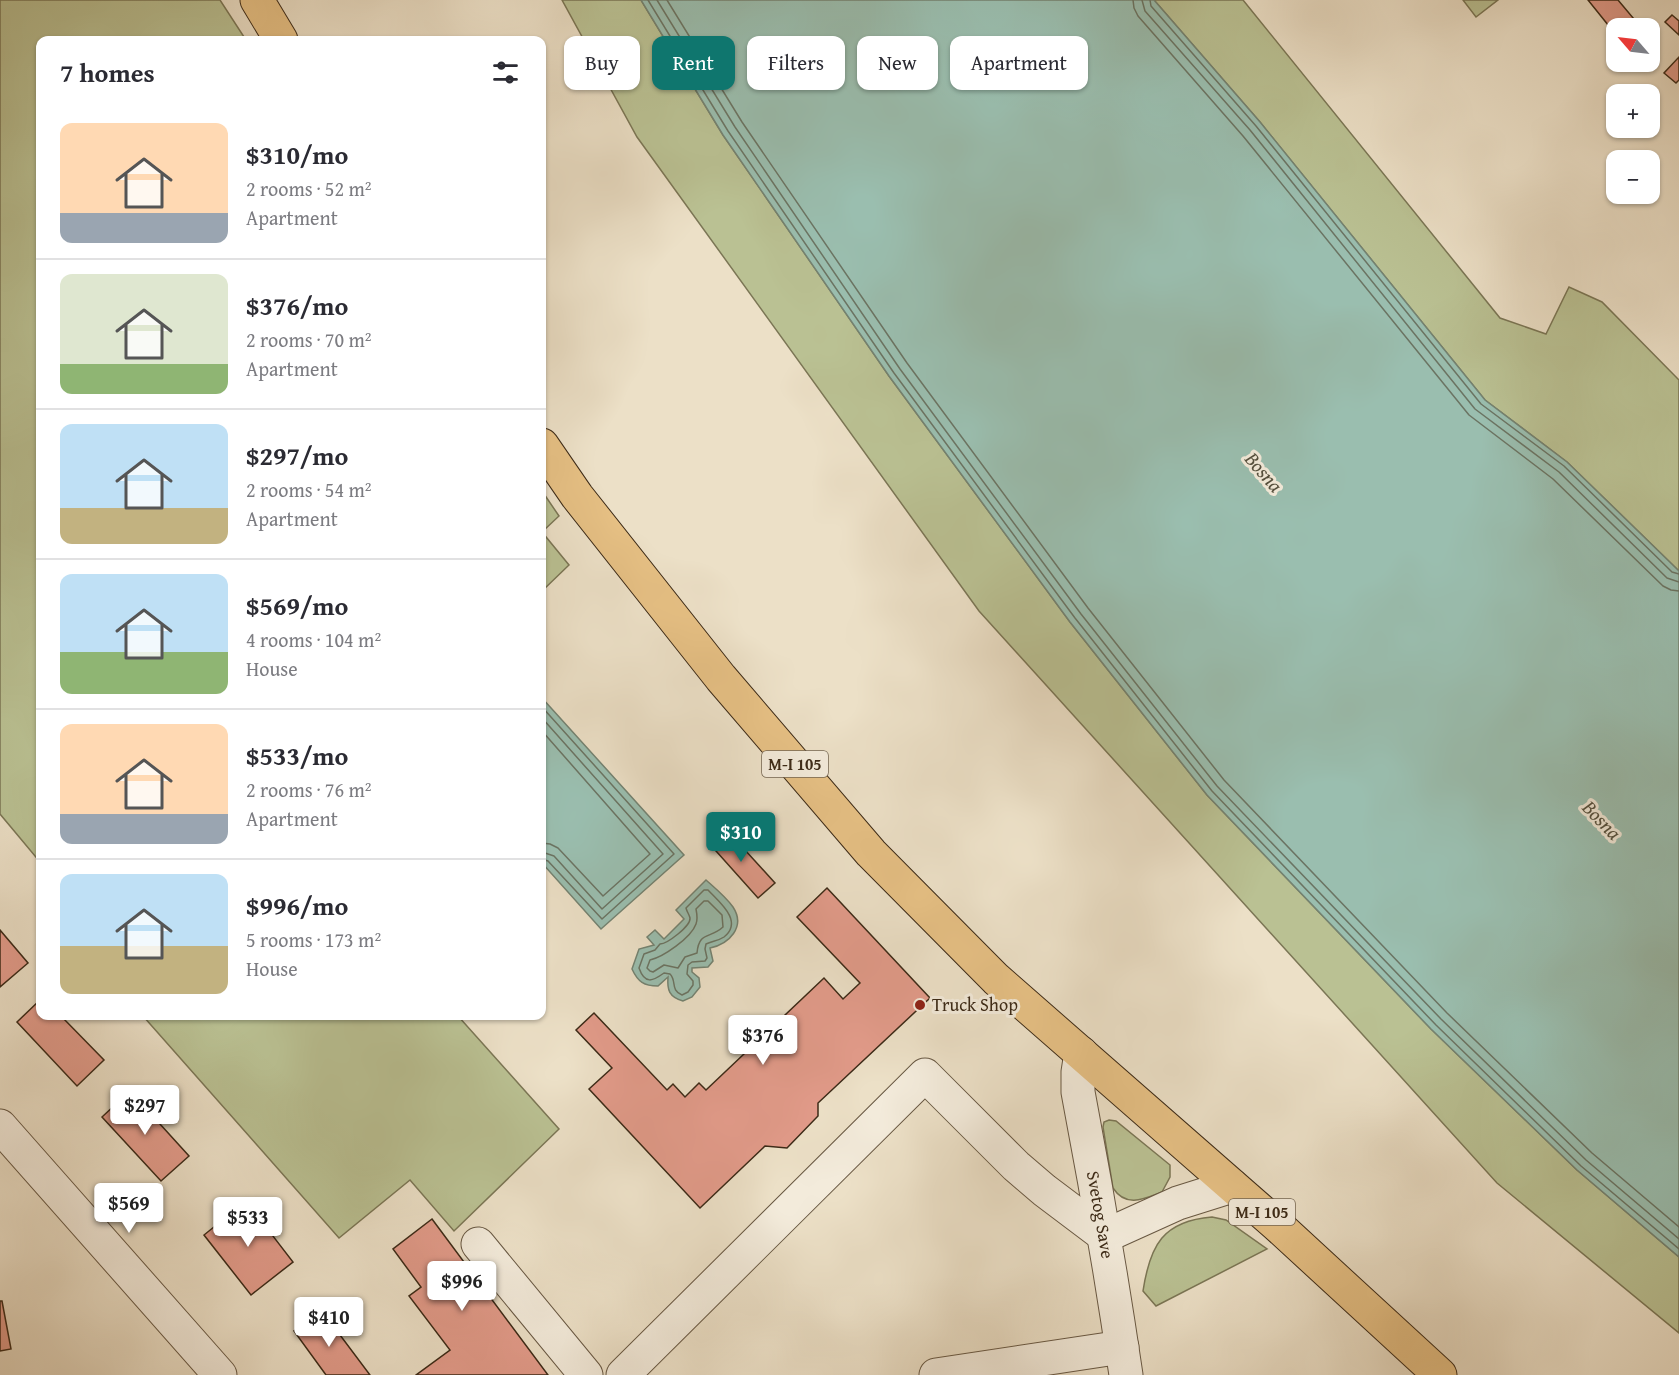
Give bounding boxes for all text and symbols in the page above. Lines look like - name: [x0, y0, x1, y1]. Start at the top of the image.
- north arrow: [1606, 18, 1660, 72]
- map controls: [1606, 18, 1660, 204]
- chip: Buy: [564, 36, 640, 90]
- chip: Rent: [652, 36, 735, 90]
- chip: Filters: [747, 36, 845, 90]
- chip: New: [857, 36, 938, 90]
- chip: Apartment: [950, 36, 1088, 90]
- text: 7 homes: [60, 53, 155, 92]
- icon: filters: [489, 56, 522, 89]
- button: +: [1606, 84, 1660, 138]
- text: $310/mo: [246, 135, 348, 174]
- icon: home: [108, 147, 180, 219]
- button: −: [1606, 150, 1660, 204]
- text: 2 rooms · 52 m²: [246, 174, 372, 203]
- text: Apartment: [246, 203, 338, 232]
- text: $376/mo: [246, 286, 348, 325]
- icon: home: [108, 298, 180, 370]
- text: 2 rooms · 70 m²: [246, 325, 372, 354]
- text: Apartment: [246, 354, 338, 383]
- text: $297/mo: [246, 436, 348, 475]
- water label: Bosna: [1238, 444, 1291, 499]
- icon: home: [108, 448, 180, 520]
- text: 2 rooms · 54 m²: [246, 475, 372, 504]
- text: Apartment: [246, 504, 338, 533]
- text: $569/mo: [246, 586, 348, 625]
- icon: home: [108, 598, 180, 670]
- text: 4 rooms · 104 m²: [246, 625, 381, 654]
- text: House: [246, 654, 298, 683]
- text: $533/mo: [246, 736, 348, 775]
- icon: home: [108, 748, 180, 820]
- road number: M-I 105: [762, 751, 828, 777]
- text: 2 rooms · 76 m²: [246, 775, 372, 804]
- water label: Bosna: [1576, 793, 1629, 847]
- text: Apartment: [246, 804, 338, 833]
- pin: $310: [705, 812, 777, 863]
- text: $310: [720, 817, 762, 846]
- text: $996/mo: [246, 886, 348, 925]
- icon: home: [108, 898, 180, 970]
- text: 5 rooms · 173 m²: [246, 925, 381, 954]
- text: House: [246, 954, 298, 983]
- place label: Truck Shop: [932, 991, 1018, 1018]
- marker: Truck Shop: [913, 998, 927, 1012]
- pin: $376: [727, 1015, 799, 1066]
- text: $376: [742, 1020, 784, 1049]
- pin: $297: [109, 1085, 181, 1136]
- text: $297: [124, 1090, 166, 1119]
- street label: Svetog Save: [1080, 1169, 1122, 1260]
- pin: $569: [93, 1183, 165, 1234]
- text: $569: [108, 1188, 150, 1217]
- pin: $533: [212, 1197, 284, 1248]
- road number: M-I 105: [1229, 1199, 1295, 1225]
- text: $533: [227, 1202, 269, 1231]
- pin: $996: [426, 1261, 498, 1312]
- text: $996: [441, 1266, 483, 1295]
- pin: $410: [293, 1297, 365, 1348]
- text: $410: [308, 1302, 350, 1331]

